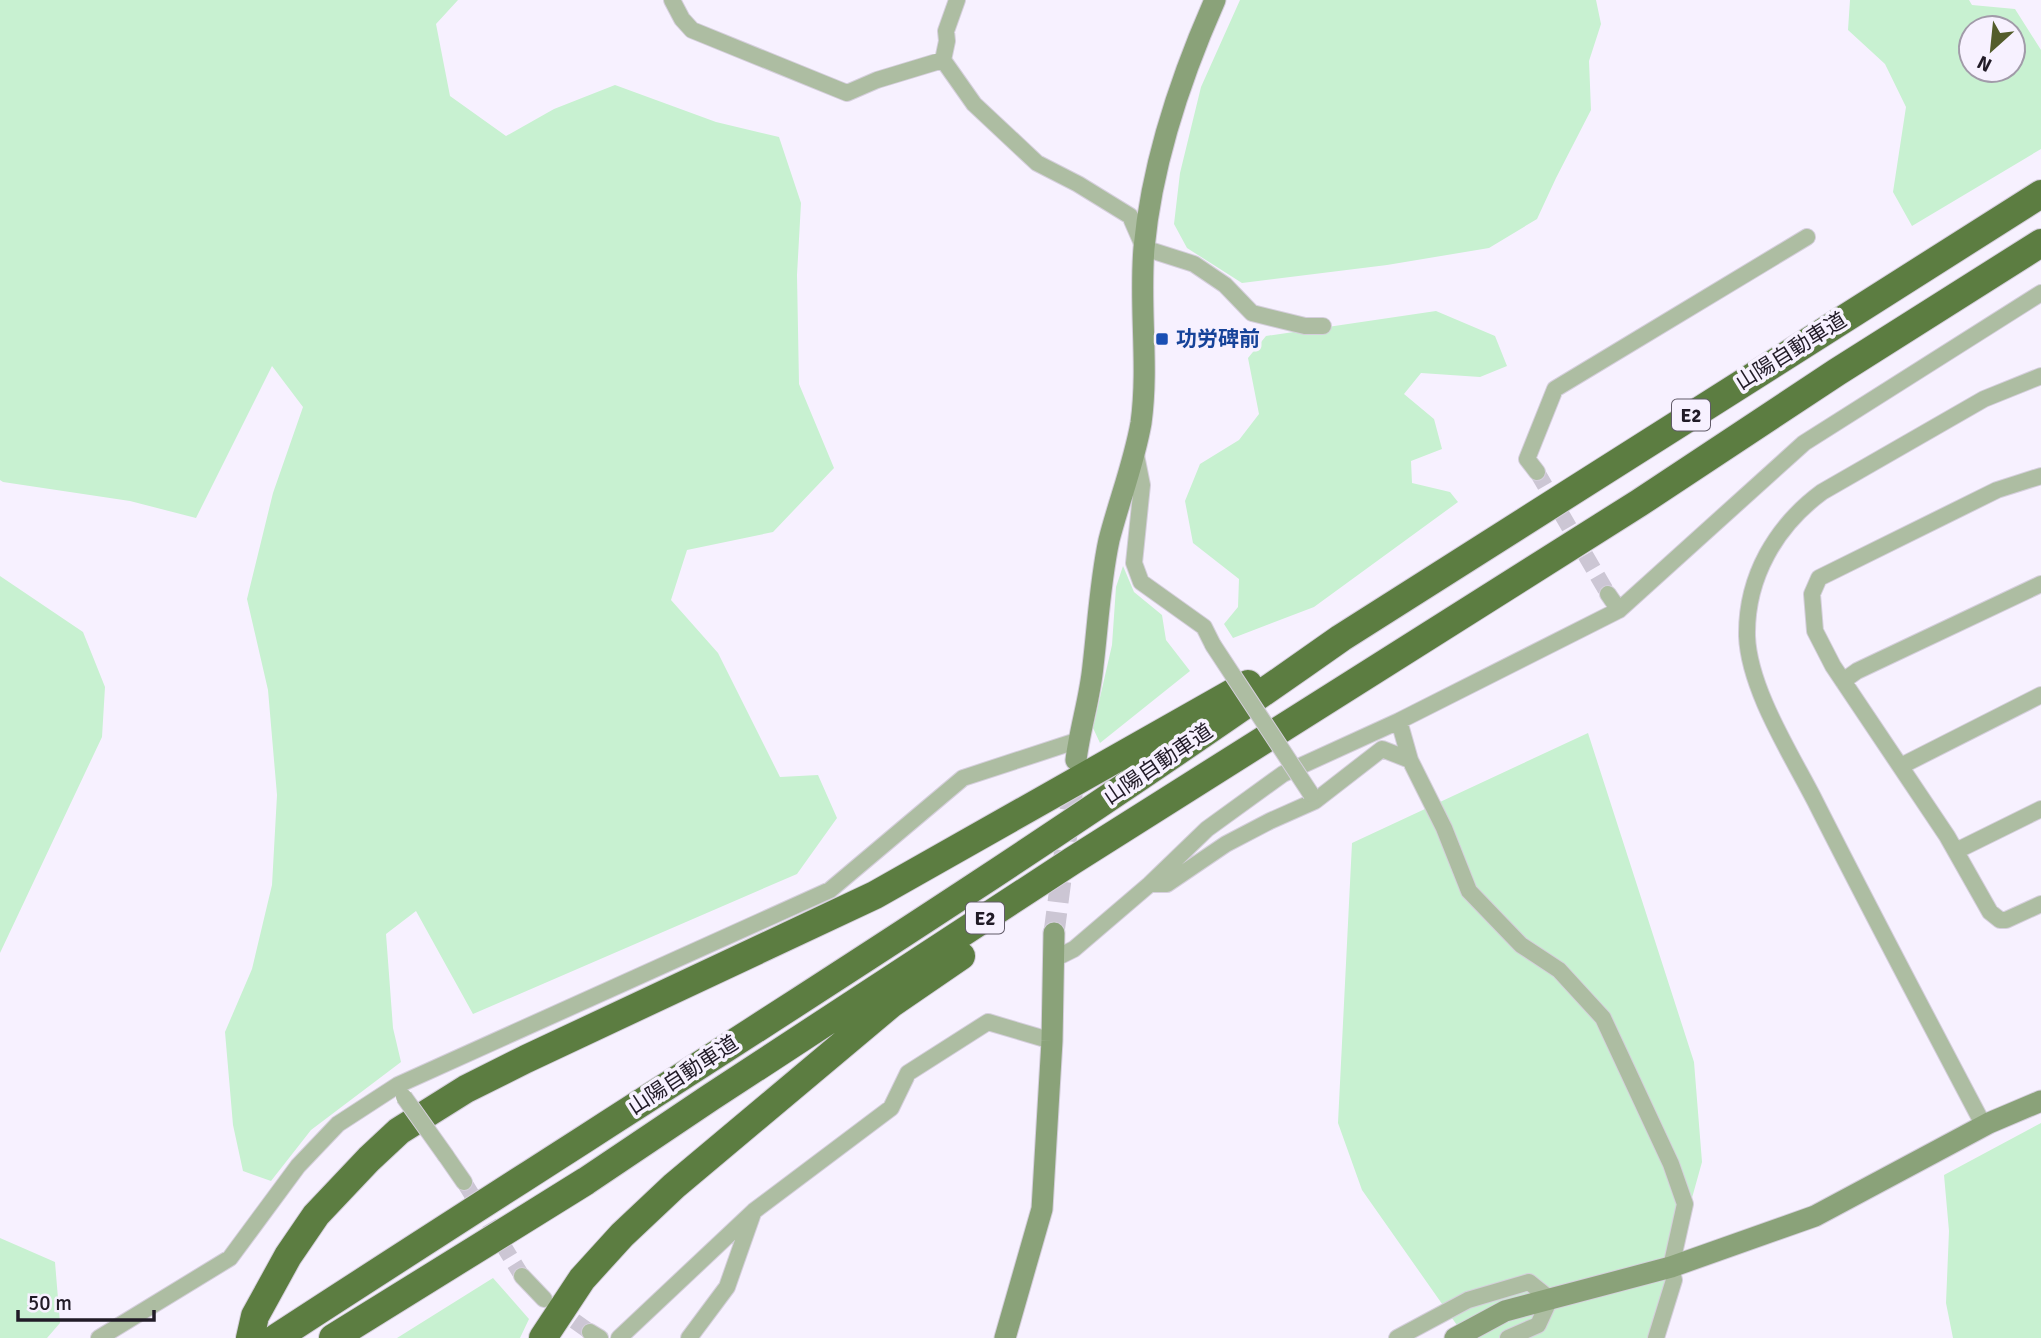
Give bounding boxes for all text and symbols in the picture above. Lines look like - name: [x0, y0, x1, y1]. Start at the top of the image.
- north arrow: [1957, 14, 2027, 84]
- text: N: [1973, 50, 1996, 77]
- street label: 山陽自動車道: [1731, 307, 1851, 395]
- place label: 功労碑前: [1176, 326, 1260, 352]
- marker: 功労碑前: [1154, 331, 1170, 347]
- road number: E2: [1672, 400, 1710, 430]
- street label: 山陽自動車道: [1099, 718, 1217, 810]
- road number: E2: [966, 902, 1004, 934]
- street label: 山陽自動車道: [623, 1030, 743, 1120]
- scale bar: [18, 1278, 154, 1322]
- text: 50 m: [28, 1290, 72, 1316]

